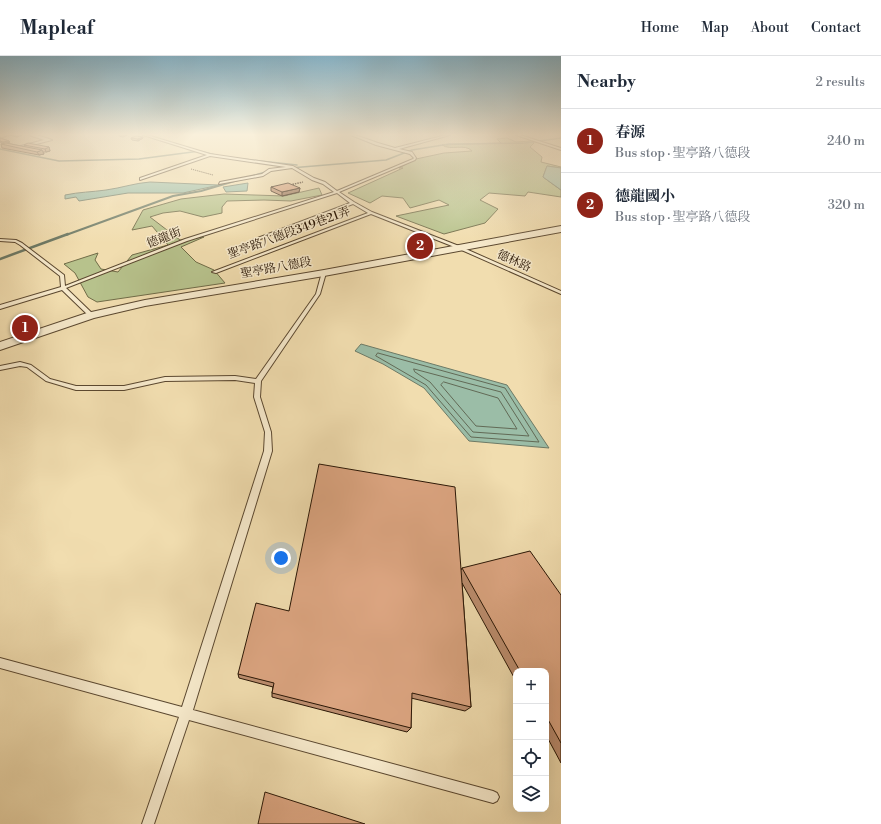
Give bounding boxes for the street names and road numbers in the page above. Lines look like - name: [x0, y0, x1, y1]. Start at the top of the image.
- street label: 聖亭路八德段349巷21弄: [226, 204, 352, 262]
- street label: 德龍街: [145, 224, 184, 251]
- street label: 德林路: [494, 247, 534, 275]
- street label: 聖亭路八德段: [239, 254, 313, 282]

